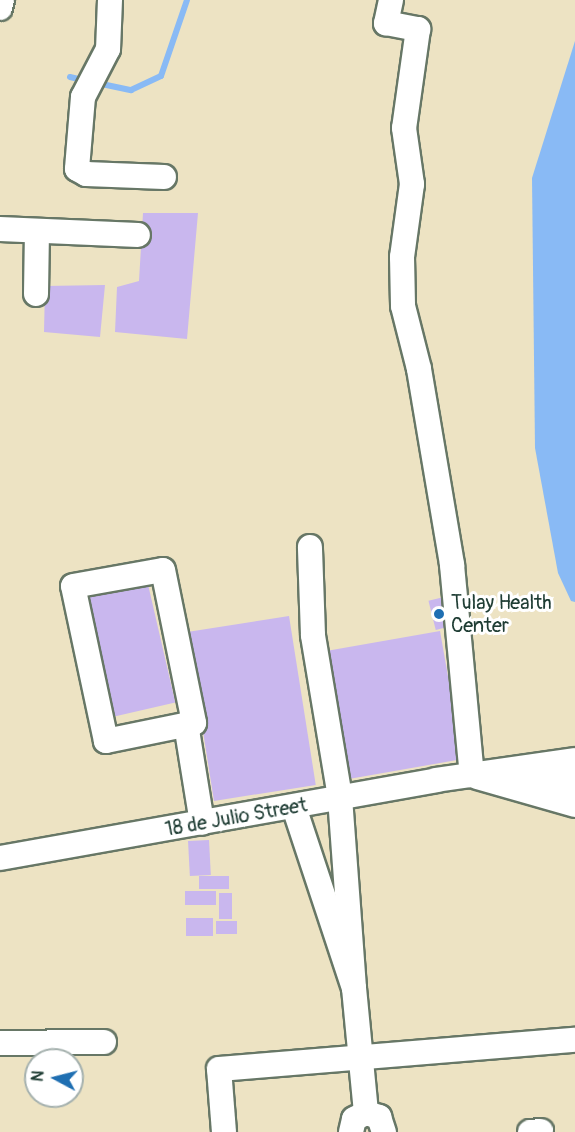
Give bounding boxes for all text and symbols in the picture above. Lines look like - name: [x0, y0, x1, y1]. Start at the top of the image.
- place label: Tulay Health Center: [451, 590, 552, 637]
- marker: Tulay Health Center: [432, 607, 446, 621]
- street label: 18 de Julio Street: [163, 793, 309, 841]
- north arrow: [24, 1048, 84, 1108]
- text: N: [28, 1069, 49, 1083]

